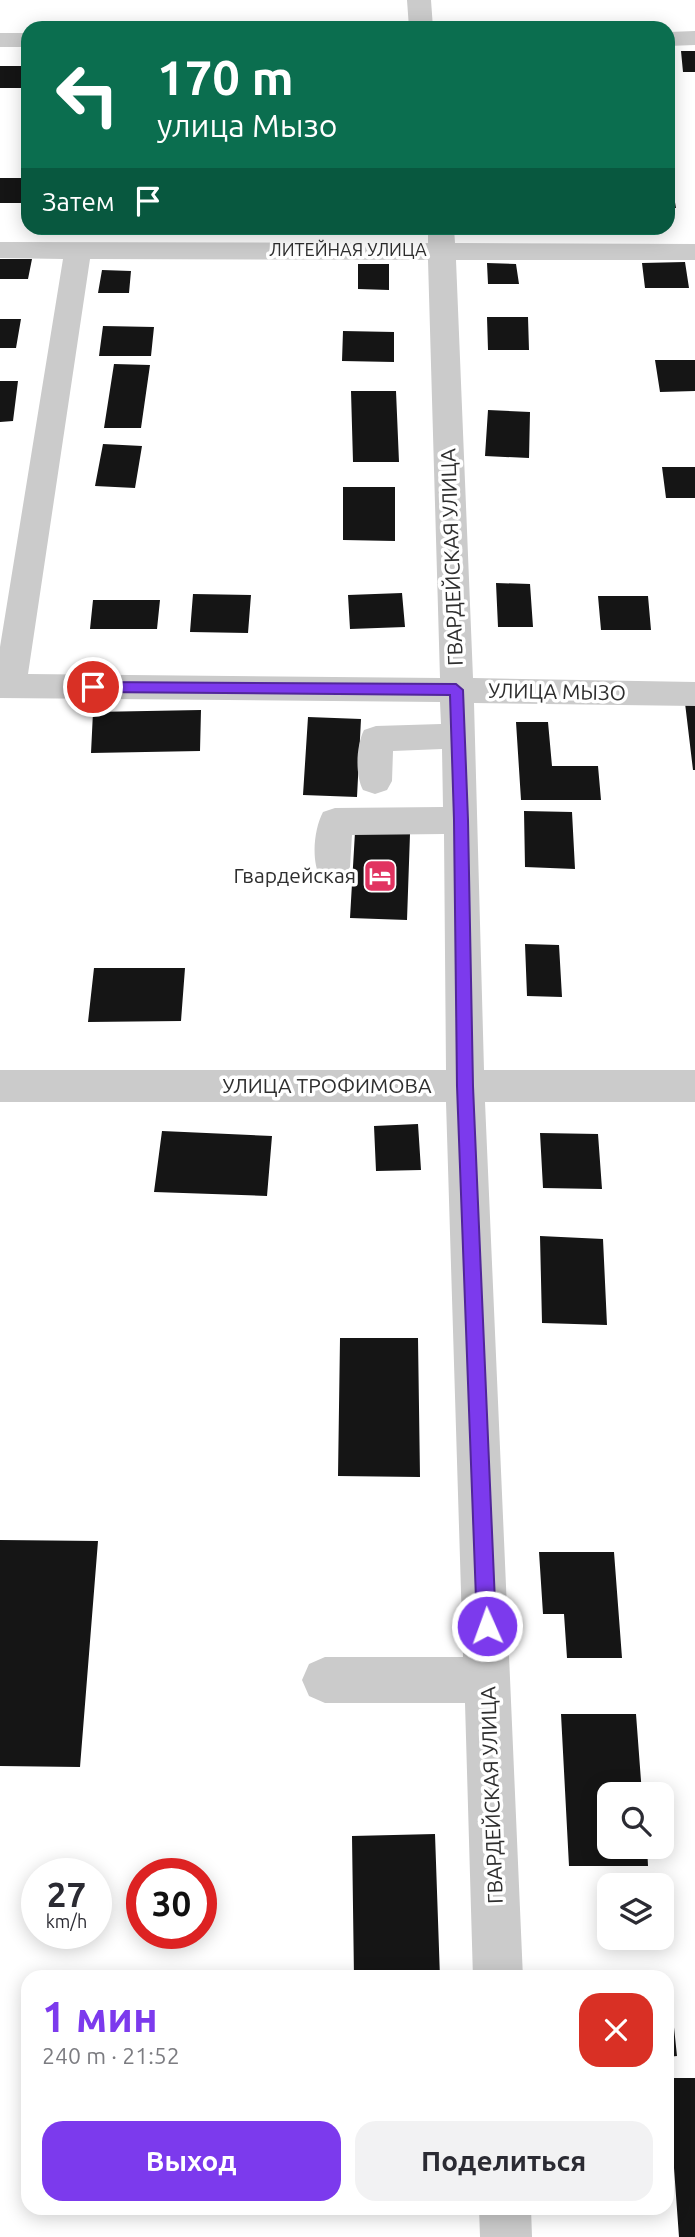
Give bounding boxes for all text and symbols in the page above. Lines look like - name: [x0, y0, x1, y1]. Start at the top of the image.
- icon: left: [42, 49, 133, 140]
- text: 170 m: [157, 49, 294, 104]
- text: улица Мызо: [157, 107, 338, 143]
- icon: arrive: [129, 182, 167, 220]
- text: Затем: [42, 187, 115, 216]
- street label: ЛИТЕЙНАЯ УЛИЦА: [269, 239, 427, 259]
- street label: ГВАРДЕЙСКАЯ УЛИЦА: [435, 448, 467, 666]
- pin: [63, 657, 123, 717]
- icon: arrive: [74, 668, 112, 706]
- street label: УЛИЦА МЫЗО: [488, 678, 626, 704]
- hotel icon: Гвардейская: [361, 857, 399, 895]
- place label: Гвардейская: [234, 863, 356, 887]
- street label: УЛИЦА ТРОФИМОВА: [222, 1073, 432, 1097]
- position arrow: [450, 1589, 524, 1663]
- street label: ГВАРДЕЙСКАЯ УЛИЦА: [475, 1686, 507, 1904]
- map controls: [597, 1782, 674, 1950]
- button: search: [597, 1782, 674, 1859]
- speed limit sign: 30: [126, 1858, 217, 1949]
- button: layers: [597, 1873, 674, 1950]
- text: 27: [47, 1874, 86, 1914]
- text: km/h: [46, 1911, 87, 1931]
- text: 1 мин: [42, 1993, 158, 2040]
- button: close: [579, 1993, 653, 2067]
- text: 240 m · 21:52: [42, 2043, 180, 2068]
- button: Выход: [42, 2121, 341, 2201]
- button: Поделиться: [355, 2121, 653, 2201]

